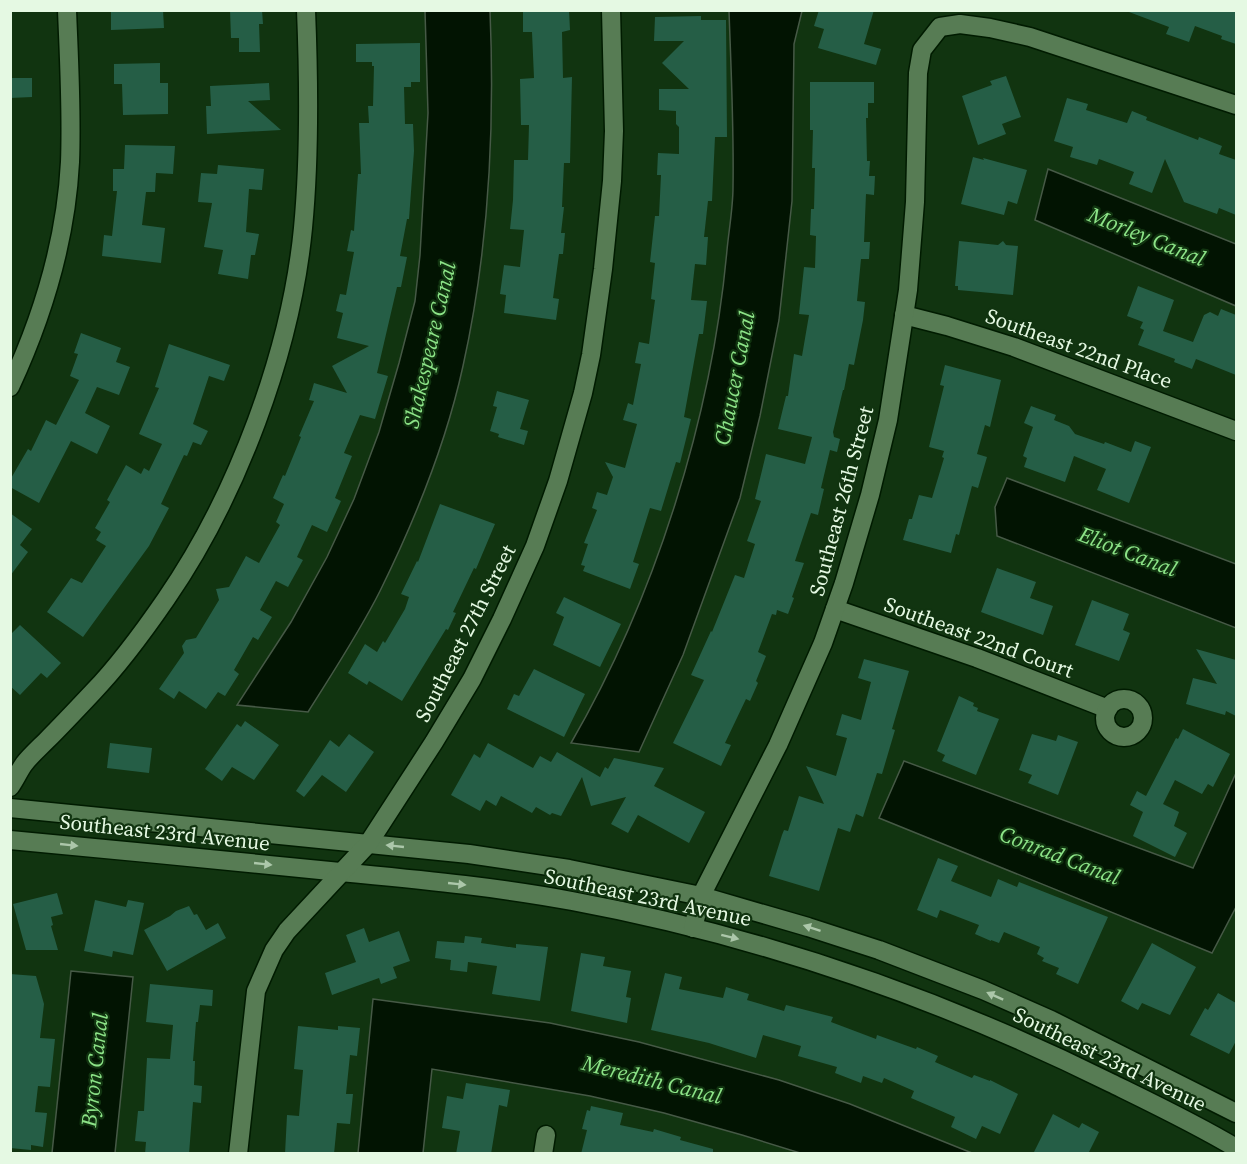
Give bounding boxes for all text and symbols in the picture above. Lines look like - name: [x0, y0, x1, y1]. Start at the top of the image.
- water label: Morley Canal: [1083, 198, 1211, 273]
- water label: Shakespeare Canal: [395, 258, 463, 431]
- street label: Southeast 22nd Place: [982, 301, 1176, 395]
- water label: Chaucer Canal: [706, 308, 762, 447]
- street label: Southeast 26th Street: [802, 403, 880, 599]
- water label: Eliot Canal: [1074, 518, 1182, 584]
- street label: Southeast 27th Street: [408, 539, 522, 727]
- street label: Southeast 22nd Court: [880, 589, 1078, 685]
- street label: Southeast 23rd Avenue: [58, 807, 272, 857]
- water label: Conrad Canal: [996, 818, 1125, 892]
- one-way arrow: [59, 840, 78, 850]
- one-way arrow: [386, 842, 405, 851]
- one-way arrow: [253, 859, 272, 869]
- street label: Southeast 23rd Avenue: [542, 861, 754, 933]
- one-way arrow: [447, 879, 466, 889]
- one-way arrow: [803, 923, 821, 932]
- one-way arrow: [721, 933, 740, 943]
- one-way arrow: [987, 991, 1004, 1000]
- street label: Southeast 23rd Avenue: [1009, 1000, 1211, 1118]
- water label: Byron Canal: [73, 1011, 115, 1130]
- water label: Meredith Canal: [578, 1047, 726, 1111]

